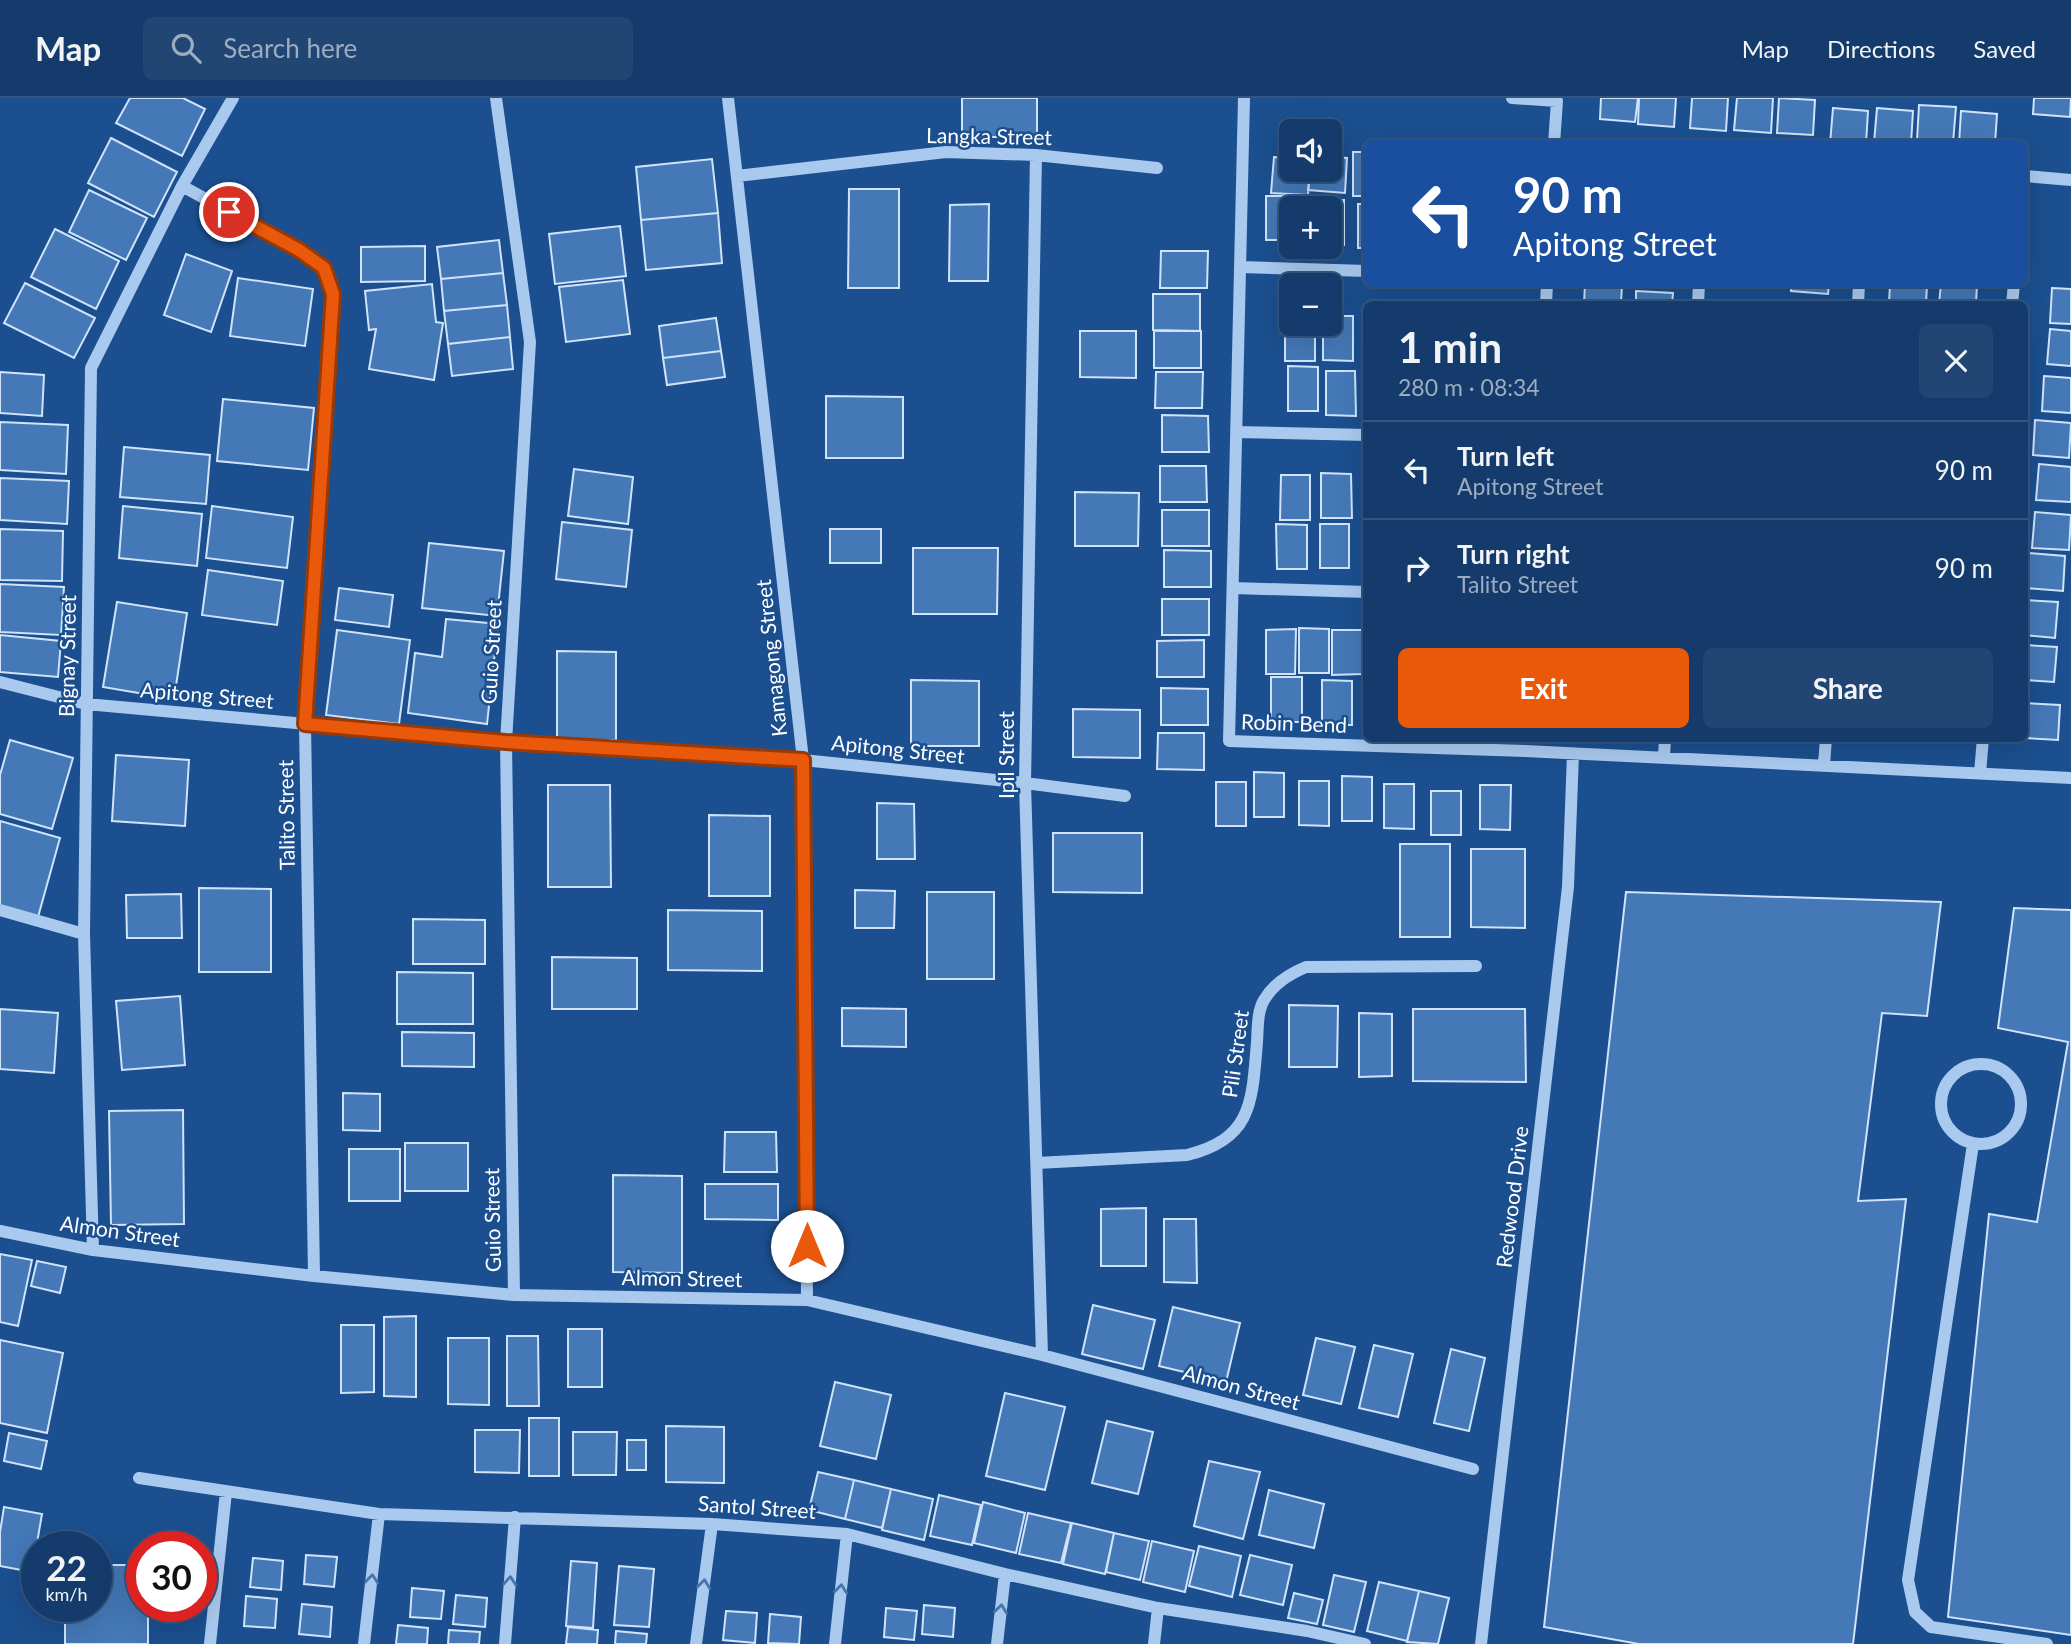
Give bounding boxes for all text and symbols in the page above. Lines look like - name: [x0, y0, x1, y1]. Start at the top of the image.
- search box: [143, 17, 633, 80]
- text: Map: [35, 28, 101, 68]
- icon: search: [167, 29, 205, 67]
- text: Search here: [223, 32, 357, 64]
- text: Map: [1742, 34, 1789, 63]
- text: Directions: [1827, 34, 1935, 63]
- text: Saved: [1973, 34, 2036, 63]
- map controls: [1279, 119, 1342, 336]
- button: sound: [1279, 119, 1342, 182]
- street label: Langka Street: [926, 122, 1053, 149]
- text: 90 m: [1513, 165, 1623, 223]
- icon: left: [1398, 168, 1489, 259]
- pin: [199, 182, 259, 242]
- icon: arrive: [210, 193, 248, 231]
- button: +: [1279, 196, 1342, 259]
- text: Apitong Street: [1513, 224, 1717, 263]
- button: −: [1279, 273, 1342, 336]
- text: 1 min: [1398, 322, 1502, 372]
- button: close: [1919, 324, 1993, 398]
- text: 280 m · 08:34: [1398, 373, 1540, 401]
- text: Turn left: [1457, 440, 1554, 472]
- icon: left: [1398, 451, 1436, 489]
- text: 90 m: [1935, 454, 1993, 486]
- text: Apitong Street: [1457, 472, 1603, 500]
- text: Turn right: [1457, 538, 1570, 570]
- icon: right: [1398, 549, 1436, 587]
- text: 90 m: [1935, 552, 1993, 584]
- text: Talito Street: [1457, 570, 1578, 598]
- street label: Kamagong Street: [750, 578, 791, 738]
- street label: Bignay Street: [53, 594, 80, 717]
- street label: Guio Street: [475, 599, 506, 705]
- button: Exit: [1398, 648, 1689, 728]
- button: Share: [1703, 648, 1993, 728]
- street label: Apitong Street: [139, 676, 275, 713]
- street label: Robin Bend: [1241, 708, 1348, 737]
- street label: Ipil Street: [993, 710, 1018, 799]
- street label: Apitong Street: [830, 729, 966, 768]
- street label: Talito Street: [272, 759, 299, 870]
- street label: Pili Street: [1216, 1008, 1253, 1099]
- street label: Redwood Drive: [1490, 1124, 1533, 1269]
- street label: Guio Street: [478, 1167, 505, 1272]
- position arrow: [770, 1209, 844, 1283]
- street label: Almon Street: [59, 1210, 182, 1251]
- street label: Almon Street: [621, 1264, 743, 1291]
- street label: Almon Street: [1180, 1359, 1303, 1414]
- street label: Santol Street: [697, 1490, 817, 1523]
- speed limit sign: 30: [126, 1531, 217, 1622]
- text: 22: [46, 1546, 87, 1588]
- one-way arrow: [364, 1573, 379, 1585]
- one-way arrow: [502, 1575, 517, 1586]
- one-way arrow: [696, 1578, 711, 1590]
- text: km/h: [45, 1583, 88, 1605]
- one-way arrow: [833, 1583, 848, 1595]
- one-way arrow: [993, 1603, 1008, 1615]

